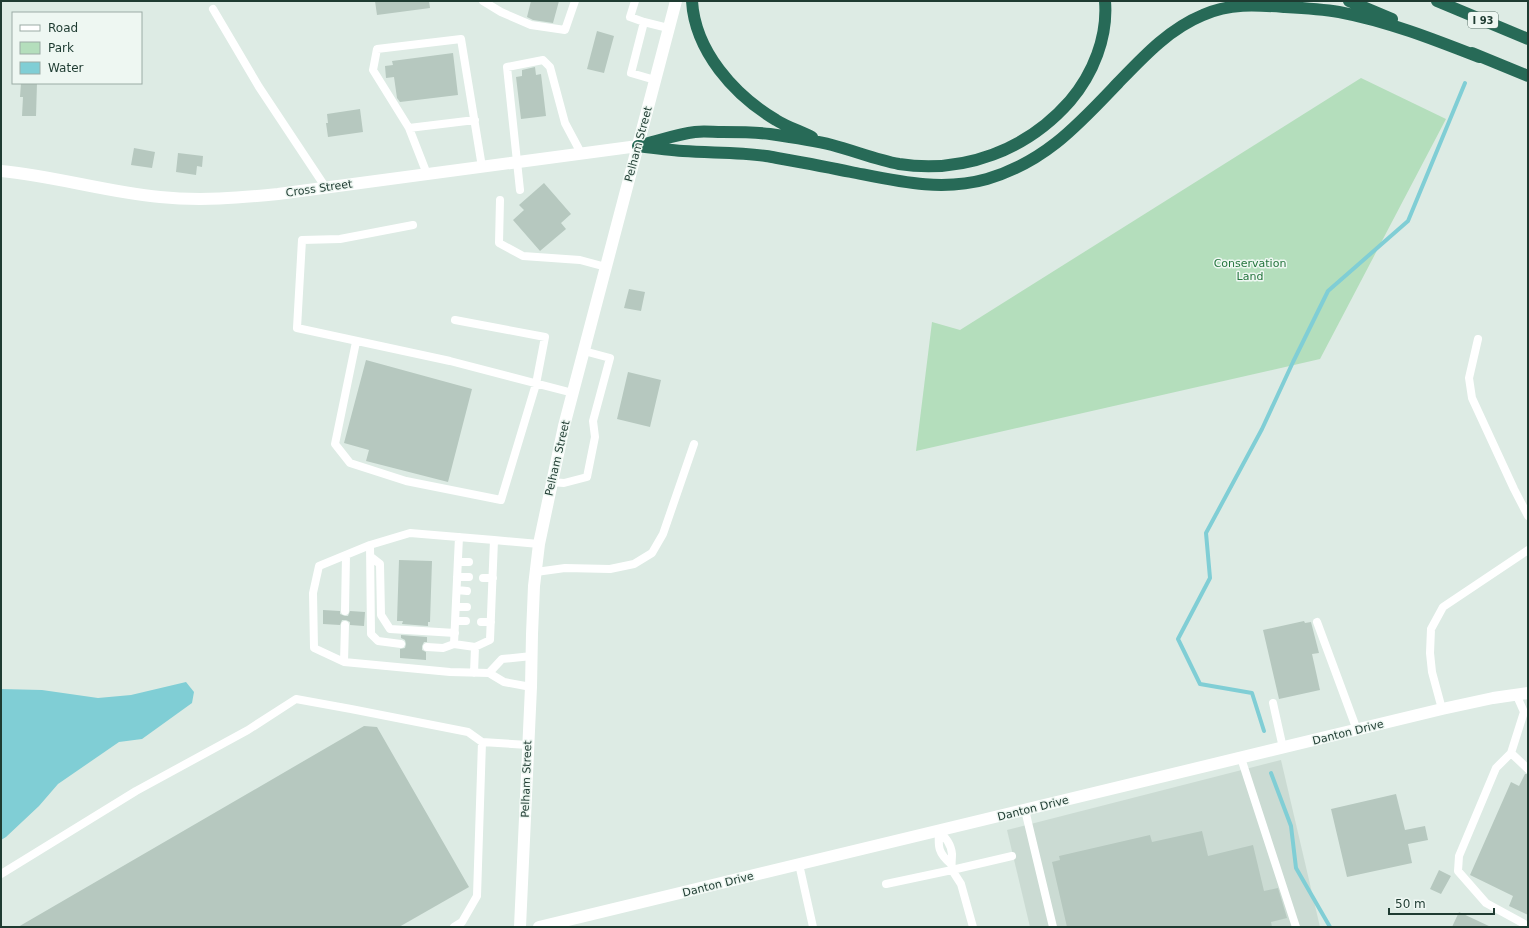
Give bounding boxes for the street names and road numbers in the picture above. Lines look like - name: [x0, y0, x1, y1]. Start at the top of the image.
- road number: I 93: [1468, 12, 1498, 28]
- street label: Pelham Street: [622, 104, 655, 183]
- street label: Cross Street: [285, 177, 354, 200]
- street label: Pelham Street: [542, 418, 573, 497]
- street label: Danton Drive: [1311, 717, 1385, 748]
- street label: Pelham Street: [519, 739, 534, 818]
- street label: Danton Drive: [996, 793, 1070, 824]
- street label: Danton Drive: [681, 869, 755, 900]

